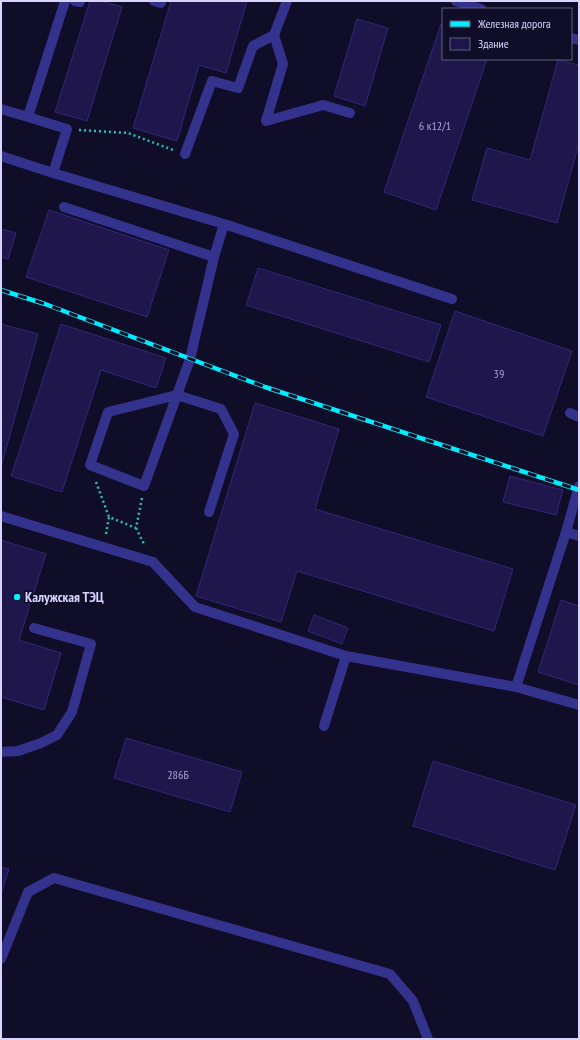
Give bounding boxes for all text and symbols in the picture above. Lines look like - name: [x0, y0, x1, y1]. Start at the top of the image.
- legend: [442, 8, 572, 60]
- text: Железная дорога: [477, 16, 551, 31]
- text: Здание: [478, 36, 509, 51]
- house number: 6 к12/1: [419, 118, 451, 133]
- house number: 39: [494, 366, 504, 381]
- place label: Калужская ТЭЦ: [25, 588, 104, 606]
- marker: Калужская ТЭЦ: [12, 592, 22, 602]
- house number: 286Б: [167, 767, 189, 782]

